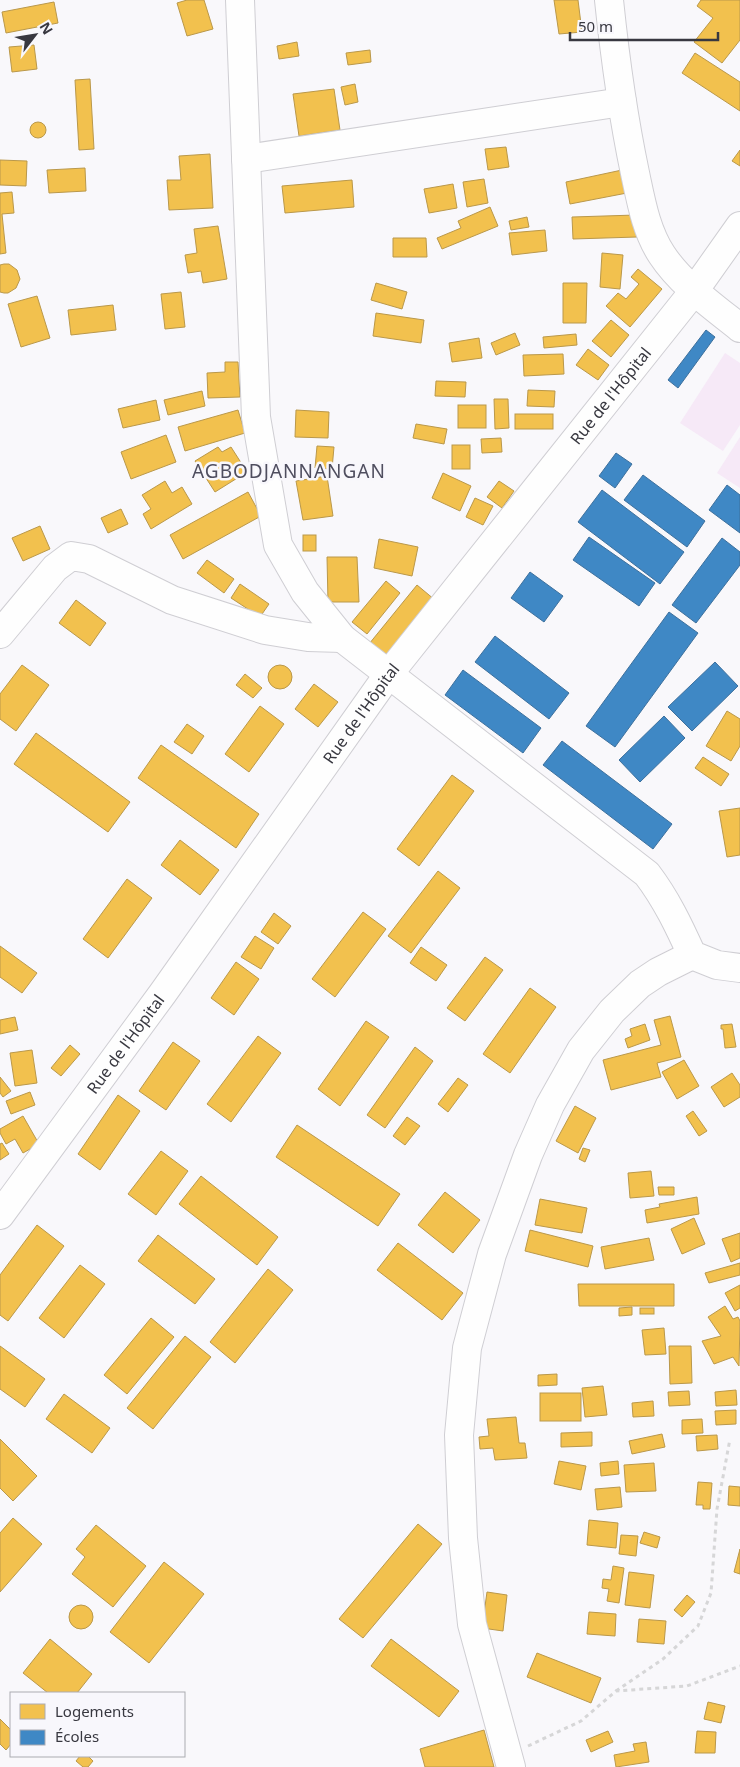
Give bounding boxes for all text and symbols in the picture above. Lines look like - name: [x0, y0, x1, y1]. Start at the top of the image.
- north arrow: [10, 10, 60, 60]
- scale bar: [570, 10, 718, 42]
- text: 50 m: [578, 16, 613, 36]
- text: N: [35, 18, 58, 38]
- street label: Rue de l'Hôpital: [565, 343, 656, 449]
- district label: AGBODJANNANGAN: [192, 458, 386, 484]
- street label: Rue de l'Hôpital: [318, 659, 404, 768]
- street label: Rue de l'Hôpital: [82, 990, 169, 1098]
- legend: [10, 1692, 185, 1757]
- text: Logements: [55, 1701, 134, 1721]
- text: Écoles: [55, 1726, 99, 1746]

